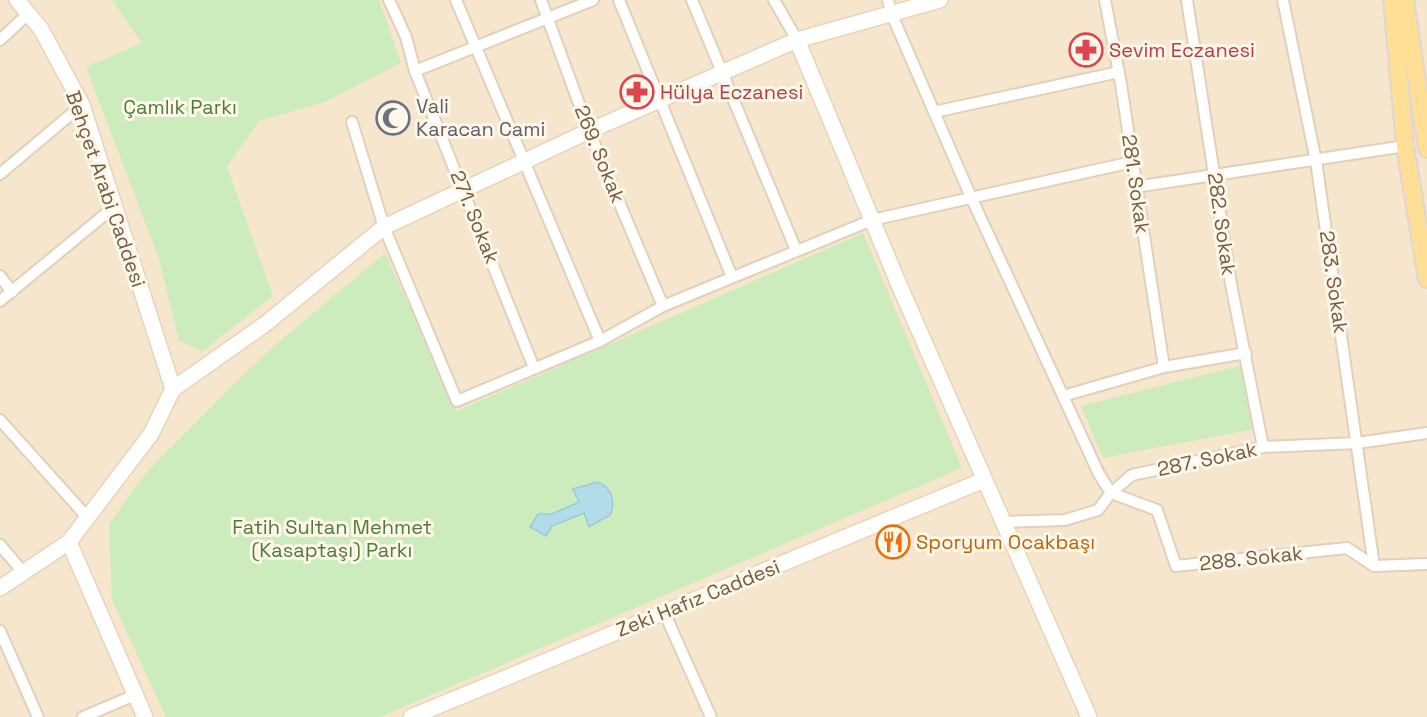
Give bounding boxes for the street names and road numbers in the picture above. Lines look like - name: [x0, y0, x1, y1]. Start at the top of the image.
- street label: Behçet Arabi Caddesi: [60, 87, 152, 291]
- street label: 269. Sokak: [569, 101, 631, 207]
- street label: 281. Sokak: [1116, 133, 1156, 235]
- street label: 271. Sokak: [445, 167, 506, 268]
- street label: 282. Sokak: [1202, 171, 1242, 277]
- street label: 283. Sokak: [1314, 229, 1354, 335]
- street label: 287. Sokak: [1155, 436, 1259, 482]
- street label: 288. Sokak: [1198, 540, 1304, 576]
- street label: Zeki Hafız Caddesi: [612, 553, 784, 643]

